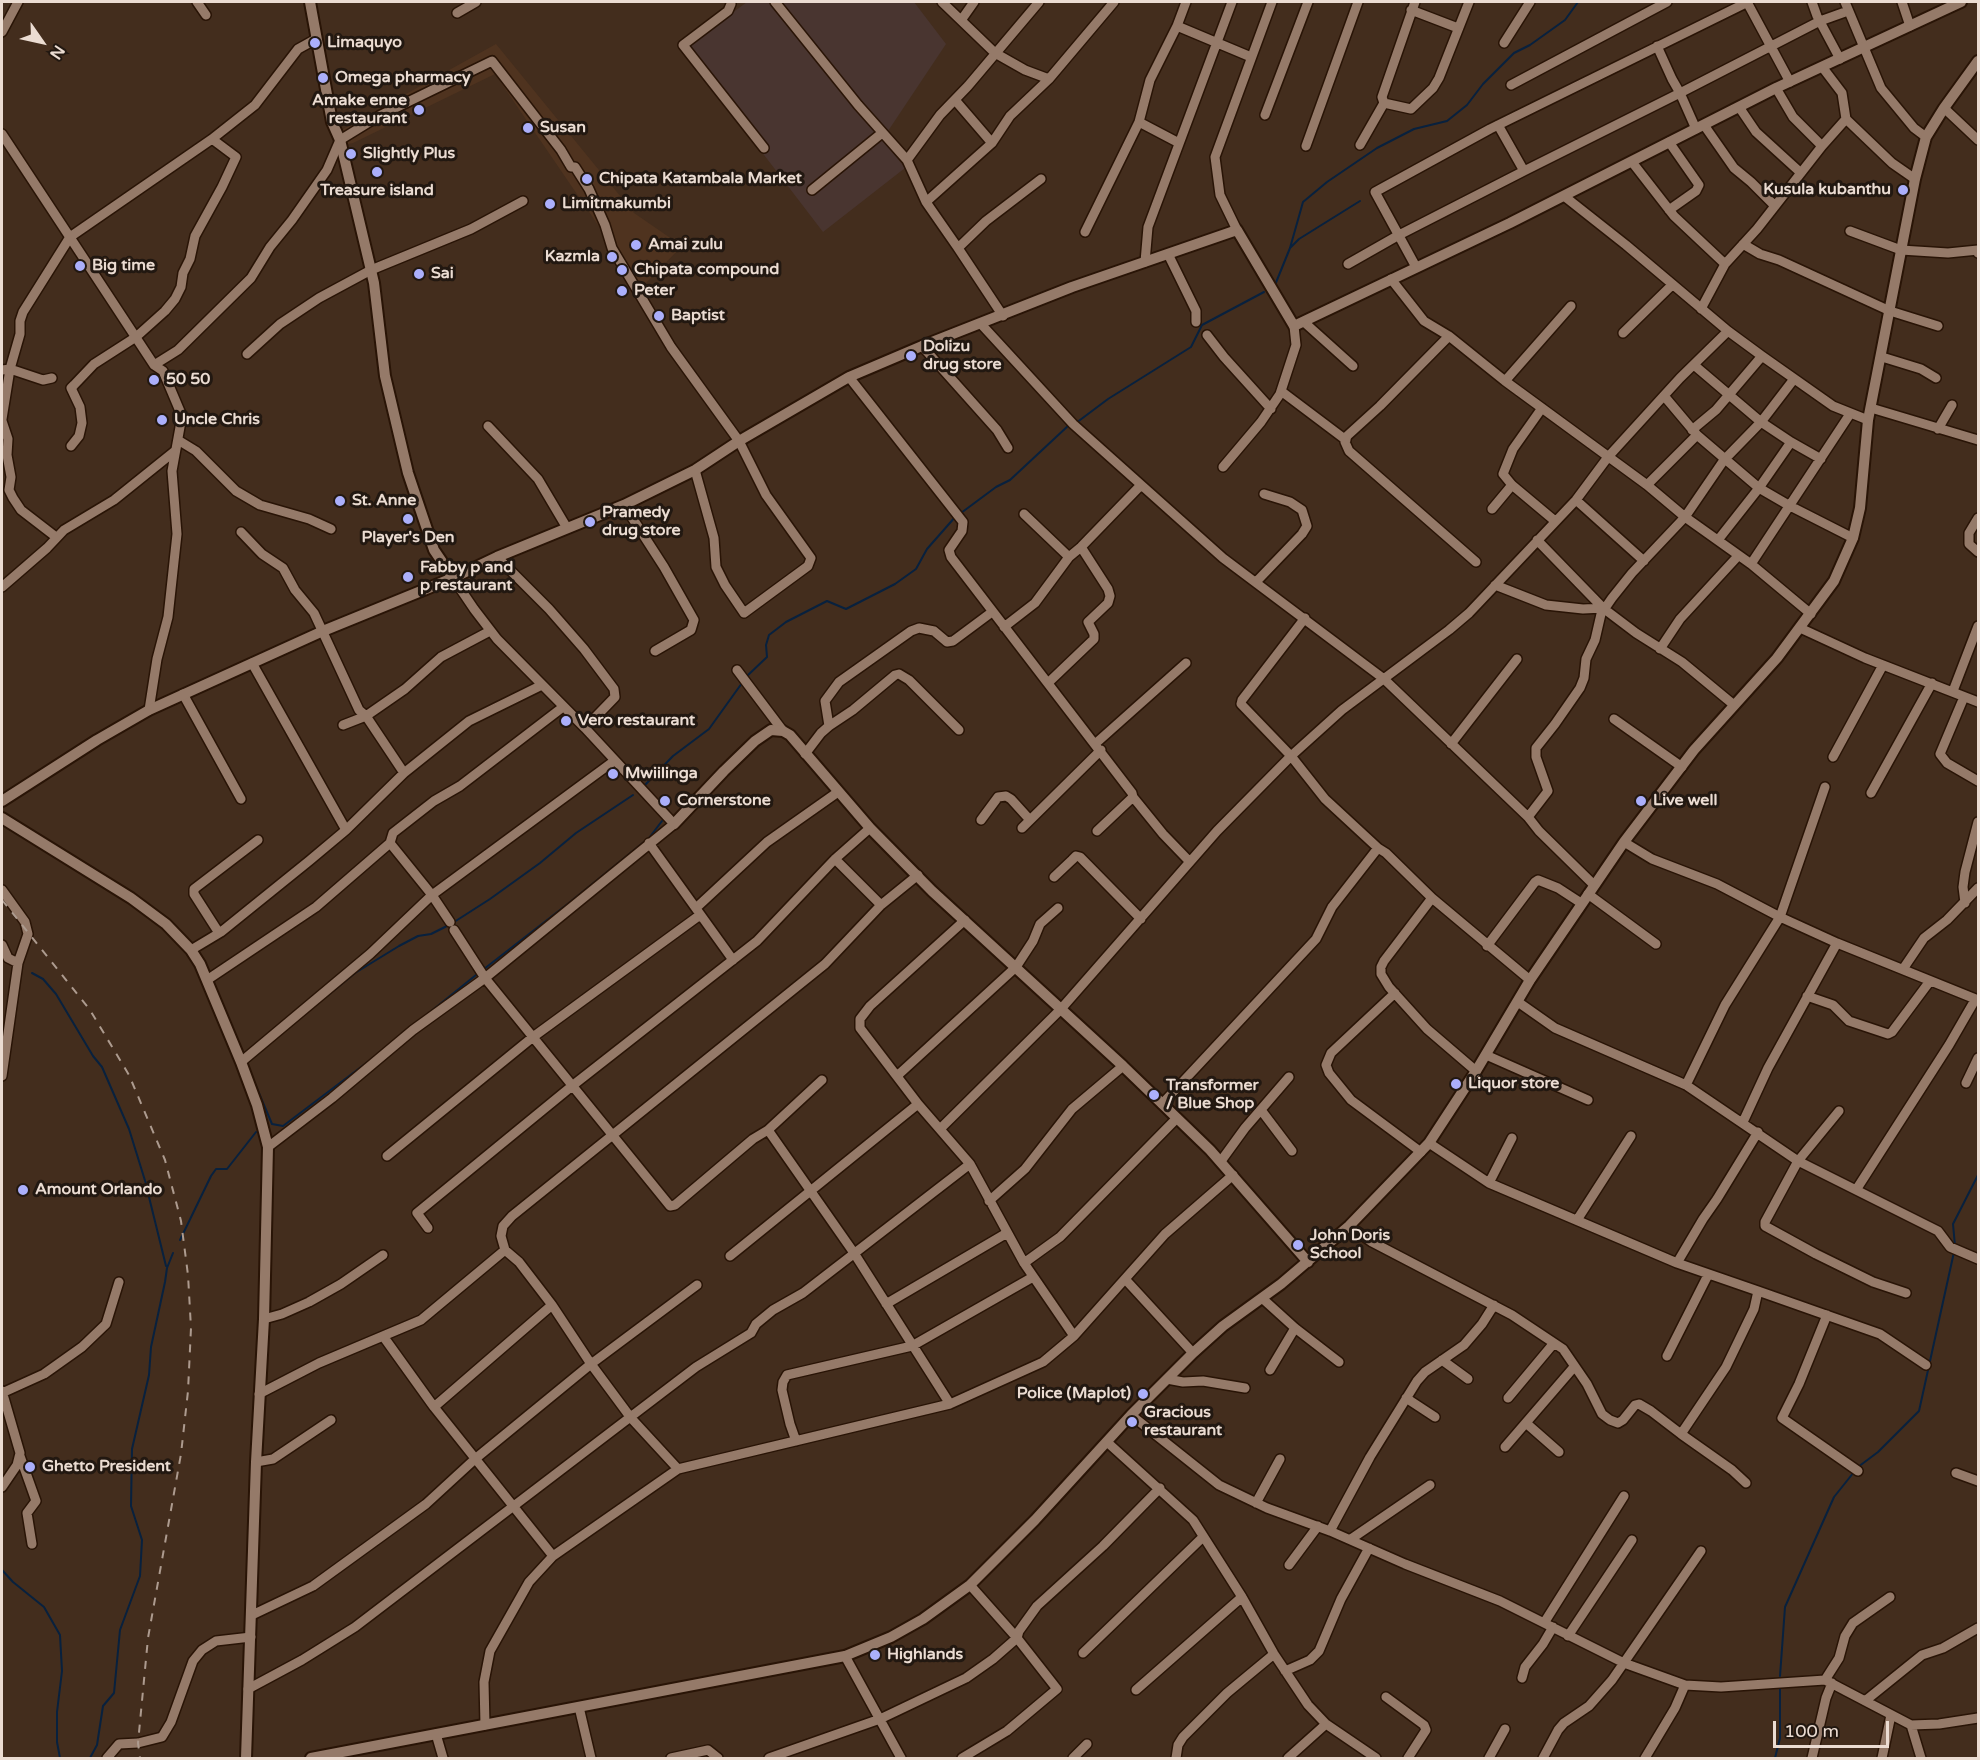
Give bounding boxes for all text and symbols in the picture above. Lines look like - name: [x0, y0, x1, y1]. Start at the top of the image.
- north arrow: [12, 12, 72, 72]
- place label: Limaquyo: [327, 33, 402, 53]
- marker: Limaquyo: [308, 36, 322, 50]
- text: N: [45, 41, 69, 63]
- place label: Omega pharmacy: [335, 68, 471, 88]
- marker: Omega pharmacy: [316, 71, 330, 85]
- place label: Amake enne restaurant: [312, 91, 407, 129]
- marker: Amake enne restaurant: [412, 103, 426, 117]
- place label: Susan: [540, 118, 586, 138]
- marker: Susan: [521, 121, 535, 135]
- place label: Slightly Plus: [363, 144, 455, 164]
- marker: Slightly Plus: [344, 147, 358, 161]
- marker: Treasure island: [370, 165, 384, 179]
- place label: Chipata Katambala Market: [599, 169, 802, 189]
- marker: Chipata Katambala Market: [580, 172, 594, 186]
- place label: Kusula kubanthu: [1763, 180, 1891, 200]
- place label: Treasure island: [320, 181, 434, 201]
- marker: Kusula kubanthu: [1896, 183, 1910, 197]
- place label: Limitmakumbi: [562, 194, 671, 214]
- marker: Limitmakumbi: [543, 197, 557, 211]
- place label: Amai zulu: [648, 235, 723, 255]
- marker: Amai zulu: [629, 238, 643, 252]
- place label: Kazmla: [545, 247, 600, 267]
- marker: Kazmla: [605, 250, 619, 264]
- place label: Big time: [92, 256, 155, 276]
- marker: Big time: [73, 259, 87, 273]
- place label: Chipata compound: [634, 260, 779, 280]
- marker: Chipata compound: [615, 263, 629, 277]
- place label: Sai: [431, 264, 454, 284]
- marker: Sai: [412, 267, 426, 281]
- place label: Peter: [634, 281, 675, 301]
- marker: Peter: [615, 284, 629, 298]
- place label: Baptist: [671, 306, 725, 326]
- marker: Baptist: [652, 309, 666, 323]
- place label: Dolizu drug store: [923, 337, 1002, 375]
- marker: Dolizu drug store: [904, 349, 918, 363]
- place label: 50 50: [166, 370, 210, 390]
- marker: 50 50: [147, 373, 161, 387]
- place label: Uncle Chris: [174, 410, 260, 430]
- marker: Uncle Chris: [155, 413, 169, 427]
- place label: St. Anne: [352, 491, 416, 511]
- marker: St. Anne: [333, 494, 347, 508]
- place label: Pramedy drug store: [602, 503, 681, 541]
- marker: Player's Den: [401, 512, 415, 526]
- marker: Pramedy drug store: [583, 515, 597, 529]
- place label: Player's Den: [361, 528, 455, 548]
- place label: Fabby p and p restaurant: [420, 558, 513, 596]
- marker: Fabby p and p restaurant: [401, 570, 415, 584]
- place label: Vero restaurant: [578, 711, 695, 731]
- marker: Vero restaurant: [559, 714, 573, 728]
- place label: Mwiilinga: [625, 764, 698, 784]
- marker: Mwiilinga: [606, 767, 620, 781]
- place label: Cornerstone: [677, 791, 771, 811]
- place label: Live well: [1653, 791, 1717, 811]
- marker: Cornerstone: [658, 794, 672, 808]
- marker: Live well: [1634, 794, 1648, 808]
- place label: Liquor store: [1468, 1074, 1559, 1094]
- place label: Transformer / Blue Shop: [1166, 1076, 1259, 1114]
- marker: Liquor store: [1449, 1077, 1463, 1091]
- marker: Transformer / Blue Shop: [1147, 1088, 1161, 1102]
- place label: Amount Orlando: [35, 1180, 162, 1200]
- marker: Amount Orlando: [16, 1183, 30, 1197]
- place label: John Doris School: [1310, 1226, 1390, 1264]
- marker: John Doris School: [1291, 1238, 1305, 1252]
- place label: Police (Maplot): [1017, 1384, 1131, 1404]
- marker: Police (Maplot): [1136, 1387, 1150, 1401]
- place label: Gracious restaurant: [1144, 1403, 1222, 1441]
- marker: Gracious restaurant: [1125, 1415, 1139, 1429]
- place label: Ghetto President: [42, 1457, 171, 1477]
- marker: Ghetto President: [23, 1460, 37, 1474]
- place label: Highlands: [887, 1645, 963, 1665]
- marker: Highlands: [868, 1648, 882, 1662]
- scale bar: [1776, 1709, 1892, 1747]
- text: 100 m: [1784, 1720, 1839, 1742]

